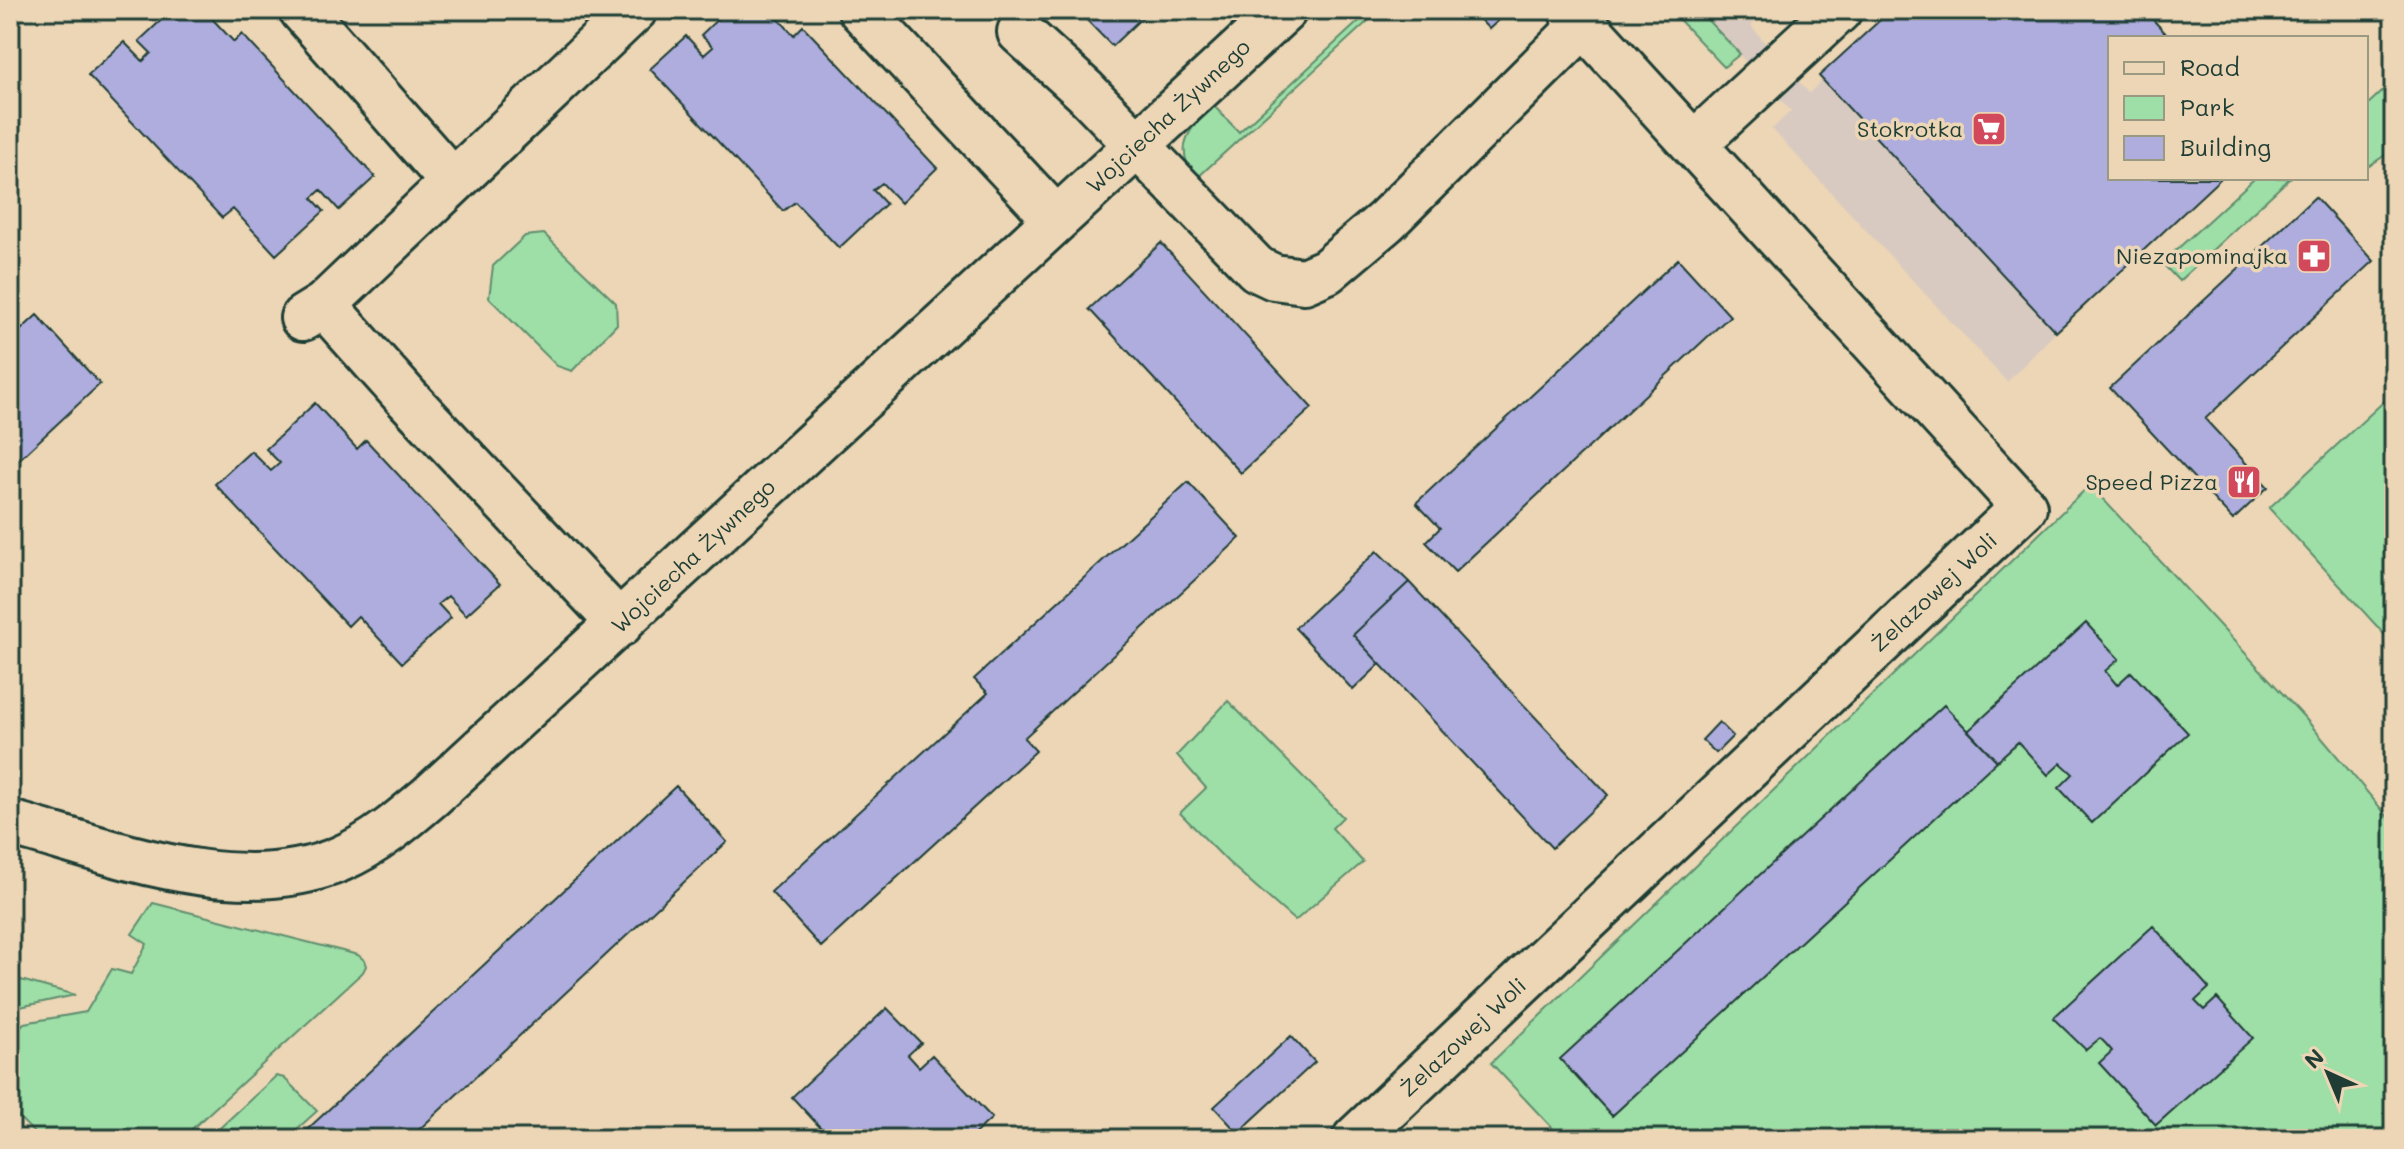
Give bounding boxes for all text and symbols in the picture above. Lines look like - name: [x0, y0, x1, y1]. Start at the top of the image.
- street label: Wojciecha Żywnego: [1079, 32, 1256, 199]
- legend: [2108, 36, 2368, 180]
- text: Road: [2180, 51, 2240, 82]
- text: Park: [2180, 91, 2234, 122]
- supermarket icon: Stokrotka: [1970, 110, 2008, 148]
- place label: Stokrotka: [1857, 114, 1963, 143]
- text: Building: [2180, 131, 2271, 162]
- pharmacy icon: Niezapominajka: [2295, 237, 2333, 275]
- place label: Niezapominajka: [2116, 241, 2288, 270]
- restaurant icon: Speed Pizza: [2225, 463, 2263, 501]
- place label: Speed Pizza: [2085, 467, 2218, 496]
- street label: Wojciecha Żywnego: [604, 472, 781, 639]
- street label: Żelazowej Woli: [1864, 526, 2003, 658]
- street label: Żelazowej Woli: [1393, 971, 1532, 1103]
- north arrow: [2288, 1033, 2368, 1113]
- text: N: [2298, 1042, 2330, 1074]

